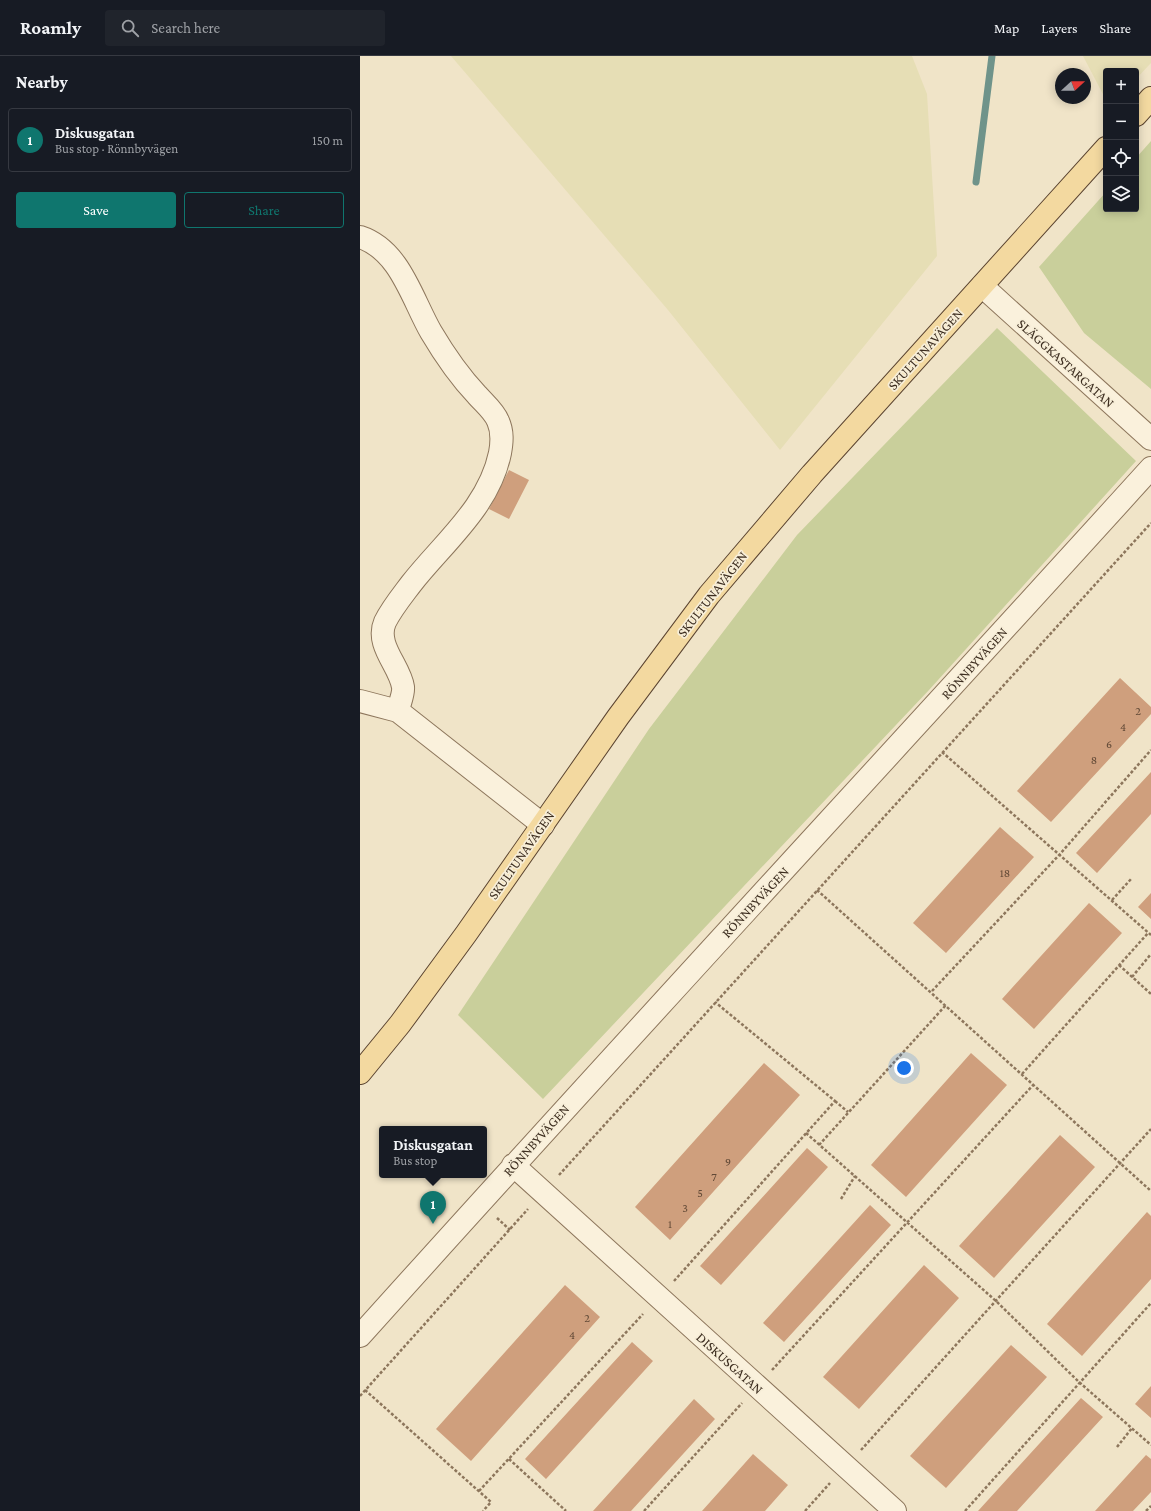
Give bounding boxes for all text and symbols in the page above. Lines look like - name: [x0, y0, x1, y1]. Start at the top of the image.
- search box: [105, 10, 385, 46]
- text: Roamly: [20, 17, 81, 38]
- icon: search: [119, 17, 141, 39]
- text: Search here: [151, 20, 220, 36]
- text: Map: [994, 20, 1019, 36]
- text: Layers: [1041, 20, 1078, 36]
- text: Share: [1100, 20, 1131, 36]
- north arrow: [1055, 68, 1091, 104]
- map controls: [1103, 68, 1139, 212]
- button: +: [1103, 68, 1139, 104]
- text: Nearby: [16, 73, 68, 92]
- button: −: [1103, 104, 1139, 140]
- text: Diskusgatan: [55, 125, 135, 141]
- text: 1: [28, 133, 32, 148]
- text: 150 m: [312, 133, 343, 148]
- button: locate: [1103, 140, 1139, 176]
- text: Bus stop · Rönnbyvägen: [55, 141, 178, 156]
- button: layers: [1103, 176, 1139, 212]
- button: Save: [16, 192, 176, 228]
- button: Share: [184, 192, 344, 228]
- street label: SKULTUNAVÄGEN: [884, 305, 966, 393]
- street label: SLÄGGKASTARGATAN: [1014, 315, 1118, 411]
- street label: SKULTUNAVÄGEN: [674, 548, 750, 640]
- street label: RÖNNBYVÄGEN: [938, 624, 1010, 702]
- house number: 2: [1135, 704, 1141, 718]
- house number: 4: [1120, 720, 1126, 734]
- house number: 6: [1106, 737, 1112, 751]
- house number: 8: [1091, 753, 1097, 767]
- street label: SKULTUNAVÄGEN: [485, 808, 557, 902]
- street label: RÖNNBYVÄGEN: [718, 863, 792, 941]
- house number: 18: [1000, 866, 1010, 880]
- your location: [894, 1058, 914, 1078]
- street label: RÖNNBYVÄGEN: [500, 1101, 572, 1179]
- popup: [379, 1126, 487, 1178]
- text: Diskusgatan: [393, 1137, 473, 1153]
- text: Bus stop: [393, 1153, 437, 1168]
- house number: 9: [725, 1155, 731, 1169]
- house number: 7: [711, 1170, 717, 1184]
- house number: 5: [697, 1186, 703, 1200]
- pin: 1: [420, 1191, 446, 1224]
- house number: 3: [682, 1201, 688, 1215]
- house number: 1: [668, 1217, 672, 1231]
- house number: 2: [584, 1311, 590, 1325]
- house number: 4: [569, 1328, 575, 1342]
- street label: DISKUSGATAN: [693, 1329, 767, 1397]

